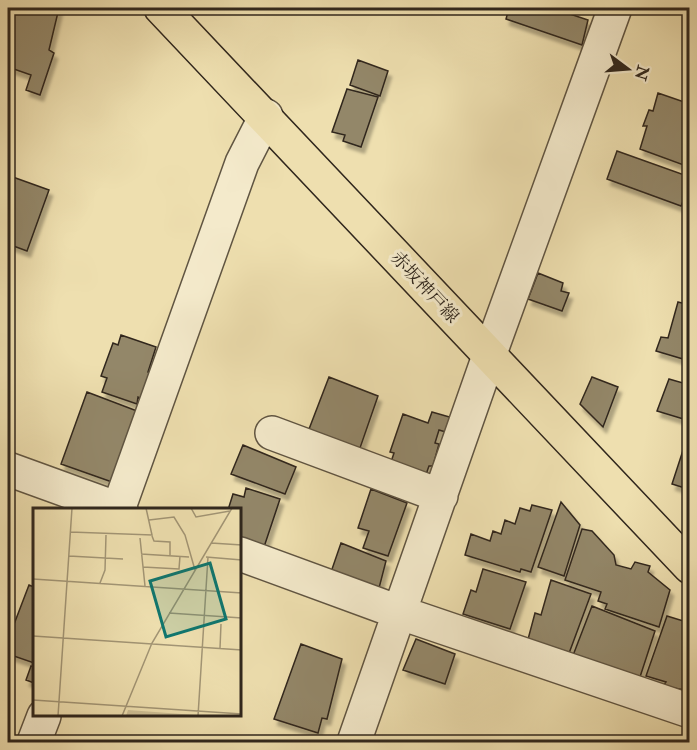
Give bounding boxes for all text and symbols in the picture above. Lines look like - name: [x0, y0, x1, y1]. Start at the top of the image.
- north arrow: [598, 39, 658, 99]
- text: N: [630, 62, 653, 83]
- street label: 赤坂神戸線: [386, 247, 464, 328]
- inset map: [33, 508, 242, 717]

